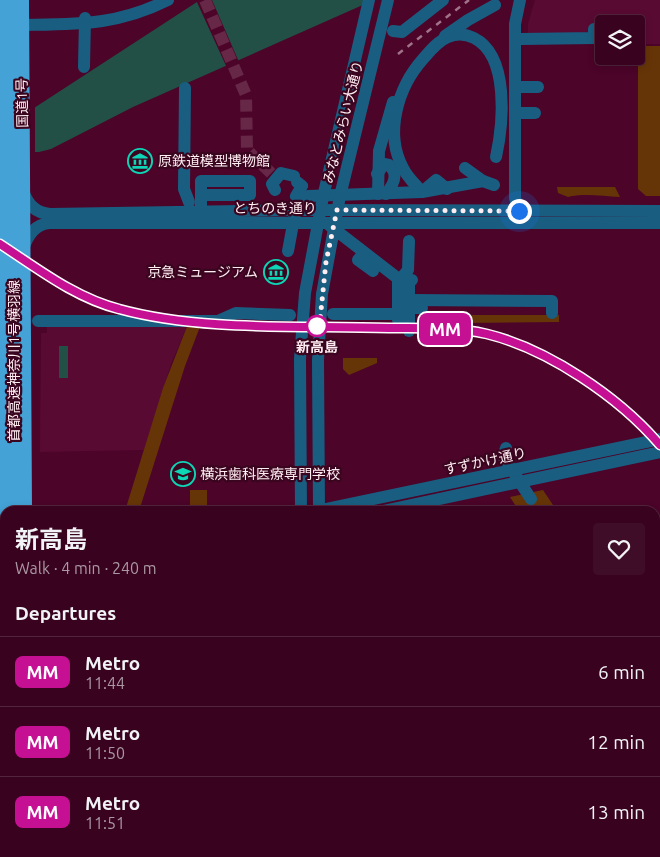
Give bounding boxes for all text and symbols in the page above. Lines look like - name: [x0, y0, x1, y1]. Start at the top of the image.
- map controls: [595, 15, 645, 65]
- button: layers: [595, 15, 645, 65]
- street label: みなとみらい大通り: [320, 59, 366, 185]
- street label: 国道1号: [14, 78, 30, 128]
- museum icon: 原鉄道模型博物館: [127, 148, 153, 174]
- place label: 原鉄道模型博物館: [158, 153, 270, 169]
- your location: [507, 199, 532, 224]
- street label: とちのき通り: [233, 200, 317, 216]
- museum icon: 京急ミュージアム: [263, 259, 289, 285]
- place label: 京急ミュージアム: [147, 264, 258, 280]
- street label: 首都高速神奈川1号横羽線: [6, 280, 22, 442]
- line badge: MM: [422, 313, 468, 345]
- marker: 新高島: [306, 315, 328, 337]
- text: MM: [429, 319, 461, 339]
- place label: 新高島: [296, 339, 338, 355]
- street label: すずかけ通り: [442, 444, 528, 478]
- school or university icon: 横浜歯科医療専門学校: [170, 461, 196, 487]
- place label: 横浜歯科医療専門学校: [200, 466, 340, 482]
- button: heart: [593, 523, 645, 575]
- text: 新高島: [15, 526, 87, 553]
- text: Walk · 4 min · 240 m: [15, 559, 157, 577]
- text: Departures: [15, 602, 116, 624]
- text: Metro: [85, 652, 140, 674]
- text: 6 min: [598, 661, 645, 683]
- text: MM: [26, 662, 59, 682]
- text: 11:44: [85, 674, 125, 692]
- text: Metro: [85, 722, 140, 744]
- text: 12 min: [587, 731, 645, 753]
- text: MM: [26, 732, 59, 752]
- text: 11:50: [85, 744, 125, 762]
- text: Metro: [85, 792, 140, 814]
- text: 13 min: [587, 801, 645, 823]
- text: MM: [26, 802, 59, 822]
- text: 11:51: [85, 814, 125, 832]

